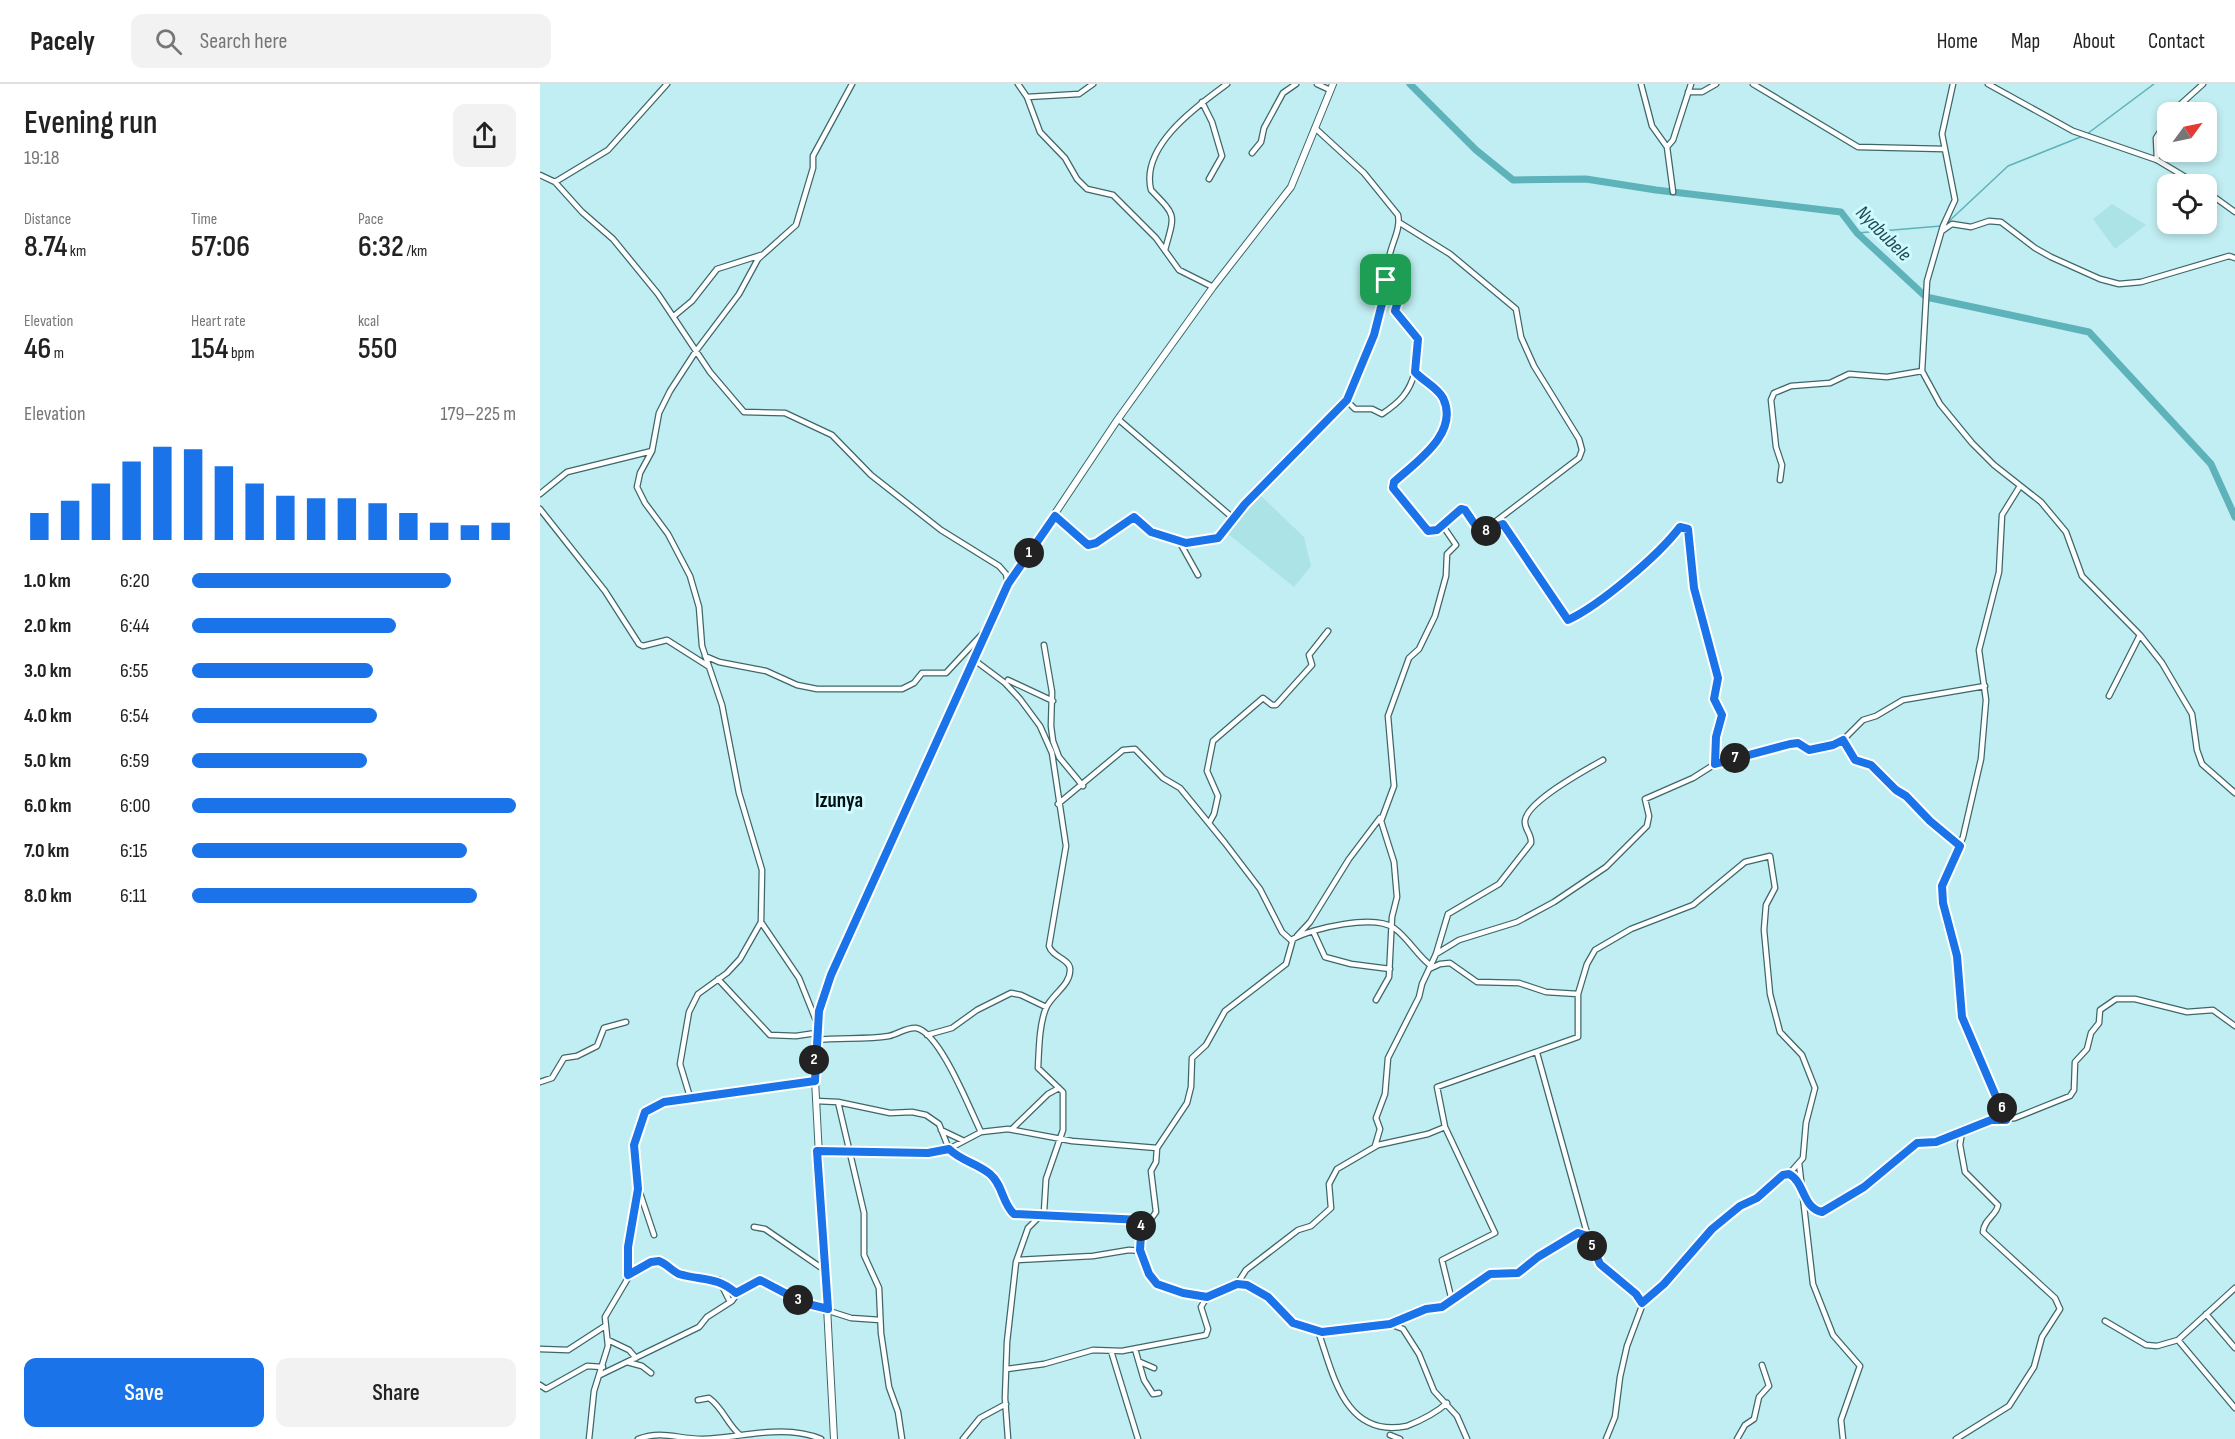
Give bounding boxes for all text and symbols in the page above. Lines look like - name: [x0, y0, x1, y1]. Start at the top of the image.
- search box: [131, 14, 551, 68]
- text: Pacely: [30, 25, 95, 58]
- icon: search: [152, 25, 185, 58]
- text: Search here: [200, 28, 287, 55]
- text: Home: [1937, 29, 1978, 54]
- text: Map: [2011, 29, 2040, 54]
- text: About: [2073, 29, 2115, 54]
- text: Contact: [2148, 29, 2205, 54]
- north arrow: [2157, 102, 2217, 162]
- map controls: [2157, 102, 2217, 234]
- text: Evening run: [24, 103, 158, 143]
- button: share: [453, 104, 516, 167]
- text: 19:18: [24, 146, 59, 170]
- button: locate: [2157, 174, 2217, 234]
- water label: Nyabubele: [1850, 201, 1916, 267]
- text: Distance: [24, 210, 71, 229]
- text: Time: [191, 210, 217, 229]
- text: Pace: [358, 210, 383, 229]
- text: 8.74: [24, 229, 67, 265]
- text: 57:06: [191, 229, 250, 265]
- text: 6:32: [358, 229, 404, 265]
- text: km: [67, 242, 86, 261]
- text: /km: [404, 242, 427, 261]
- pin: [1360, 254, 1411, 305]
- icon: arrive: [1369, 263, 1402, 296]
- text: Elevation: [24, 312, 73, 331]
- text: Heart rate: [191, 312, 246, 331]
- text: kcal: [358, 312, 379, 331]
- text: 46: [24, 331, 51, 367]
- text: 154: [191, 331, 228, 367]
- text: 550: [358, 331, 397, 367]
- text: m: [51, 344, 64, 363]
- text: bpm: [228, 344, 254, 363]
- text: Elevation: [24, 402, 86, 426]
- text: 179–225 m: [441, 402, 516, 426]
- pin: 8: [1471, 516, 1501, 546]
- text: 8: [1482, 521, 1490, 540]
- pin: 1: [1014, 538, 1044, 568]
- text: 1: [1026, 543, 1032, 562]
- text: 1.0 km: [24, 569, 71, 593]
- text: 6:20: [120, 569, 150, 593]
- text: 2.0 km: [24, 614, 71, 638]
- text: 6:44: [120, 614, 149, 638]
- text: 3.0 km: [24, 659, 71, 683]
- text: 6:55: [120, 659, 149, 683]
- text: 4.0 km: [24, 704, 72, 728]
- text: 6:54: [120, 704, 149, 728]
- pin: 7: [1720, 743, 1750, 773]
- text: 7: [1732, 748, 1738, 767]
- text: 5.0 km: [24, 749, 71, 773]
- text: 6:59: [120, 749, 149, 773]
- district label: Izunya: [815, 788, 863, 813]
- text: 6.0 km: [24, 794, 72, 818]
- text: 6:00: [120, 794, 150, 818]
- text: 7.0 km: [24, 839, 69, 863]
- text: 6:15: [120, 839, 148, 863]
- text: 8.0 km: [24, 884, 72, 908]
- text: 6:11: [120, 884, 147, 908]
- pin: 2: [799, 1045, 829, 1075]
- text: 2: [810, 1050, 818, 1069]
- pin: 6: [1987, 1093, 2017, 1123]
- text: 6: [1998, 1098, 2006, 1117]
- pin: 4: [1126, 1211, 1156, 1241]
- text: 4: [1137, 1216, 1145, 1235]
- pin: 5: [1577, 1231, 1607, 1261]
- text: 5: [1588, 1236, 1596, 1255]
- pin: 3: [783, 1285, 813, 1315]
- text: 3: [794, 1290, 802, 1309]
- button: Save: [24, 1358, 264, 1427]
- button: Share: [276, 1358, 516, 1427]

